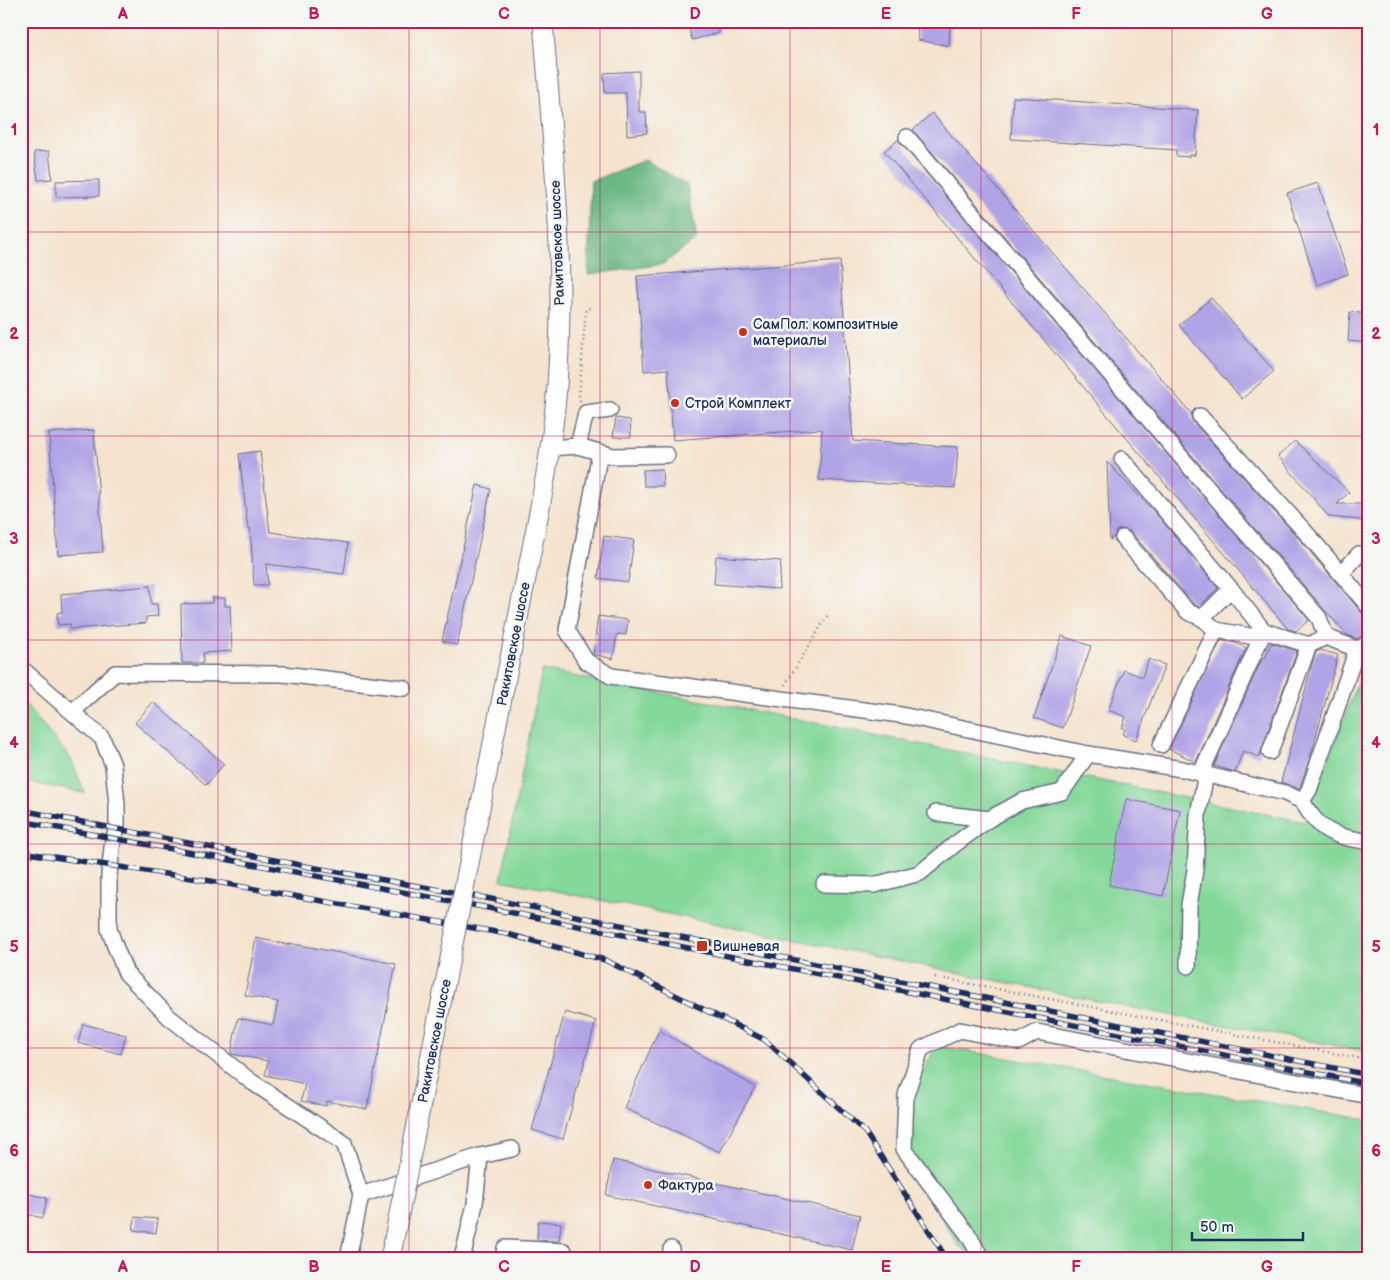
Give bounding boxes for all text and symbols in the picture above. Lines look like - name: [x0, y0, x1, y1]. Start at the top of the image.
- text: A: [117, 5, 128, 24]
- text: B: [308, 5, 320, 24]
- text: C: [498, 5, 510, 24]
- text: D: [689, 5, 701, 24]
- text: E: [881, 5, 891, 24]
- text: F: [1071, 5, 1081, 24]
- text: G: [1261, 5, 1273, 24]
- text: 1: [11, 121, 17, 140]
- text: 1: [1373, 121, 1379, 140]
- street label: Ракитовское шоссе: [547, 180, 568, 306]
- place label: СамПол: композитные материалы: [753, 316, 898, 349]
- text: 2: [9, 325, 19, 344]
- text: 2: [1371, 325, 1381, 344]
- marker: СамПол: композитные материалы: [737, 326, 749, 338]
- place label: Строй Комплект: [685, 395, 792, 412]
- marker: Строй Комплект: [669, 397, 681, 409]
- text: 3: [9, 530, 19, 549]
- text: 3: [1371, 530, 1381, 549]
- street label: Ракитовское шоссе: [493, 581, 534, 707]
- text: 4: [9, 734, 19, 753]
- text: 4: [1371, 734, 1381, 753]
- text: 5: [9, 938, 19, 957]
- place label: Вишневая: [713, 938, 780, 955]
- text: 5: [1371, 938, 1381, 957]
- marker: Вишневая: [695, 939, 709, 953]
- street label: Ракитовское шоссе: [414, 978, 455, 1104]
- text: 6: [9, 1142, 19, 1161]
- text: 6: [1371, 1142, 1381, 1161]
- place label: Фактура: [658, 1177, 714, 1194]
- marker: Фактура: [642, 1179, 654, 1191]
- scale bar: [1192, 1210, 1304, 1242]
- text: 50 m: [1200, 1218, 1234, 1237]
- text: A: [117, 1258, 128, 1277]
- text: B: [308, 1258, 320, 1277]
- text: C: [498, 1258, 510, 1277]
- text: D: [689, 1258, 701, 1277]
- text: E: [881, 1258, 891, 1277]
- text: F: [1071, 1258, 1081, 1277]
- text: G: [1261, 1258, 1273, 1277]

